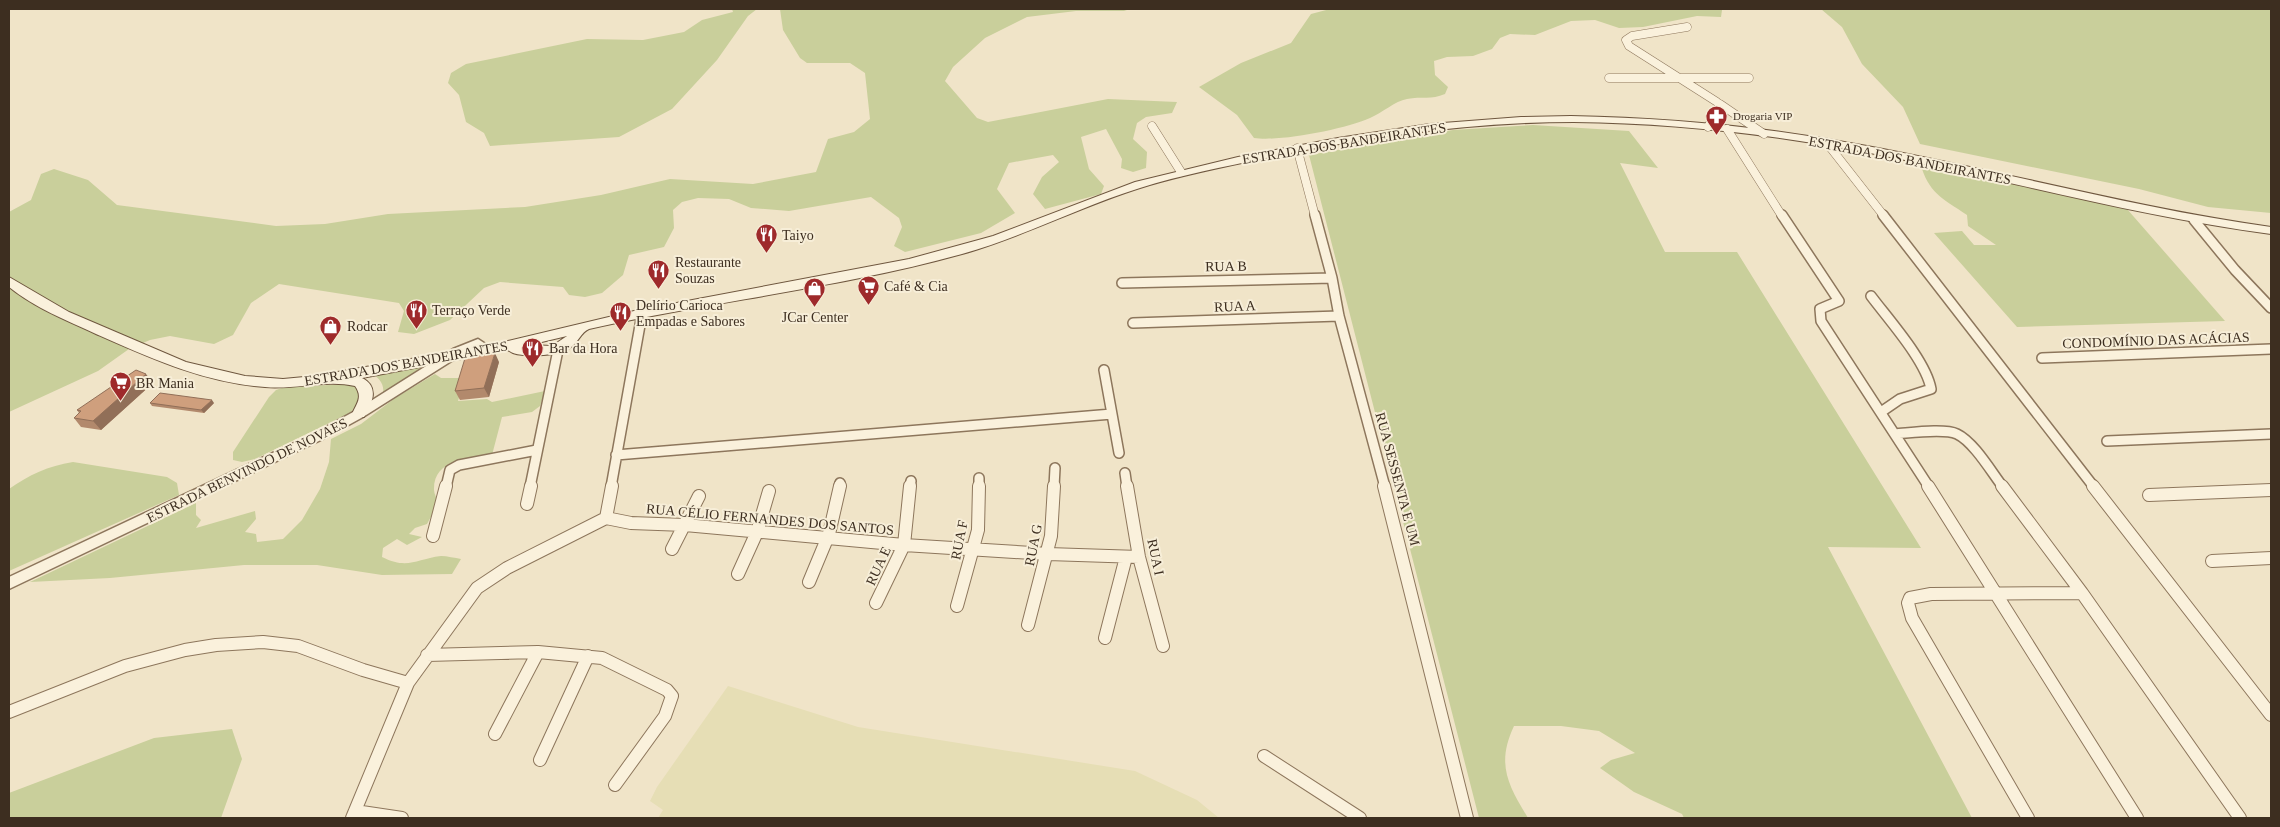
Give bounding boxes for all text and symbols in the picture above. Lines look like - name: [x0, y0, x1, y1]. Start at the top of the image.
- pharmacy icon: Drogaria VIP: [1705, 104, 1729, 135]
- place label: Drogaria VIP: [1733, 110, 1792, 122]
- street label: ESTRADA DOS BANDEIRANTES: [1241, 120, 1447, 167]
- street label: ESTRADA DOS BANDEIRANTES: [1807, 133, 2013, 188]
- restaurant icon: Taiyo: [754, 223, 778, 254]
- place label: Taiyo: [782, 228, 814, 243]
- place label: Restaurante Souzas: [675, 255, 741, 286]
- restaurant icon: Restaurante Souzas: [647, 258, 671, 289]
- street label: RUA B: [1205, 259, 1247, 274]
- supermarket icon: Café & Cia: [856, 274, 880, 305]
- shop icon: JCar Center: [803, 277, 827, 308]
- place label: Café & Cia: [884, 279, 949, 294]
- restaurant icon: Terraço Verde: [404, 298, 428, 329]
- place label: Delírio Carioca Empadas e Sabores: [636, 298, 745, 329]
- street label: RUA A: [1214, 298, 1257, 315]
- restaurant icon: Delírio Carioca Empadas e Sabores: [608, 301, 632, 332]
- place label: Terraço Verde: [432, 303, 510, 318]
- place label: JCar Center: [782, 310, 849, 325]
- shop icon: Rodcar: [319, 314, 343, 345]
- place label: Rodcar: [347, 319, 388, 334]
- street label: CONDOMÍNIO DAS ACÁCIAS: [2062, 329, 2250, 351]
- restaurant icon: Bar da Hora: [521, 336, 545, 367]
- street label: ESTRADA DOS BANDEIRANTES: [303, 338, 509, 389]
- place label: Bar da Hora: [549, 341, 618, 356]
- supermarket icon: BR Mania: [108, 371, 132, 402]
- place label: BR Mania: [136, 376, 195, 391]
- street label: RUA SESSENTA E UM: [1372, 411, 1423, 548]
- street label: ESTRADA BENVINDO DE NOVAES: [145, 415, 350, 526]
- street label: RUA CÉLIO FERNANDES DOS SANTOS: [645, 500, 895, 538]
- street label: RUA F: [948, 519, 971, 561]
- street label: RUA G: [1022, 523, 1045, 567]
- street label: RUA I: [1144, 537, 1167, 577]
- street label: RUA E: [863, 545, 894, 588]

